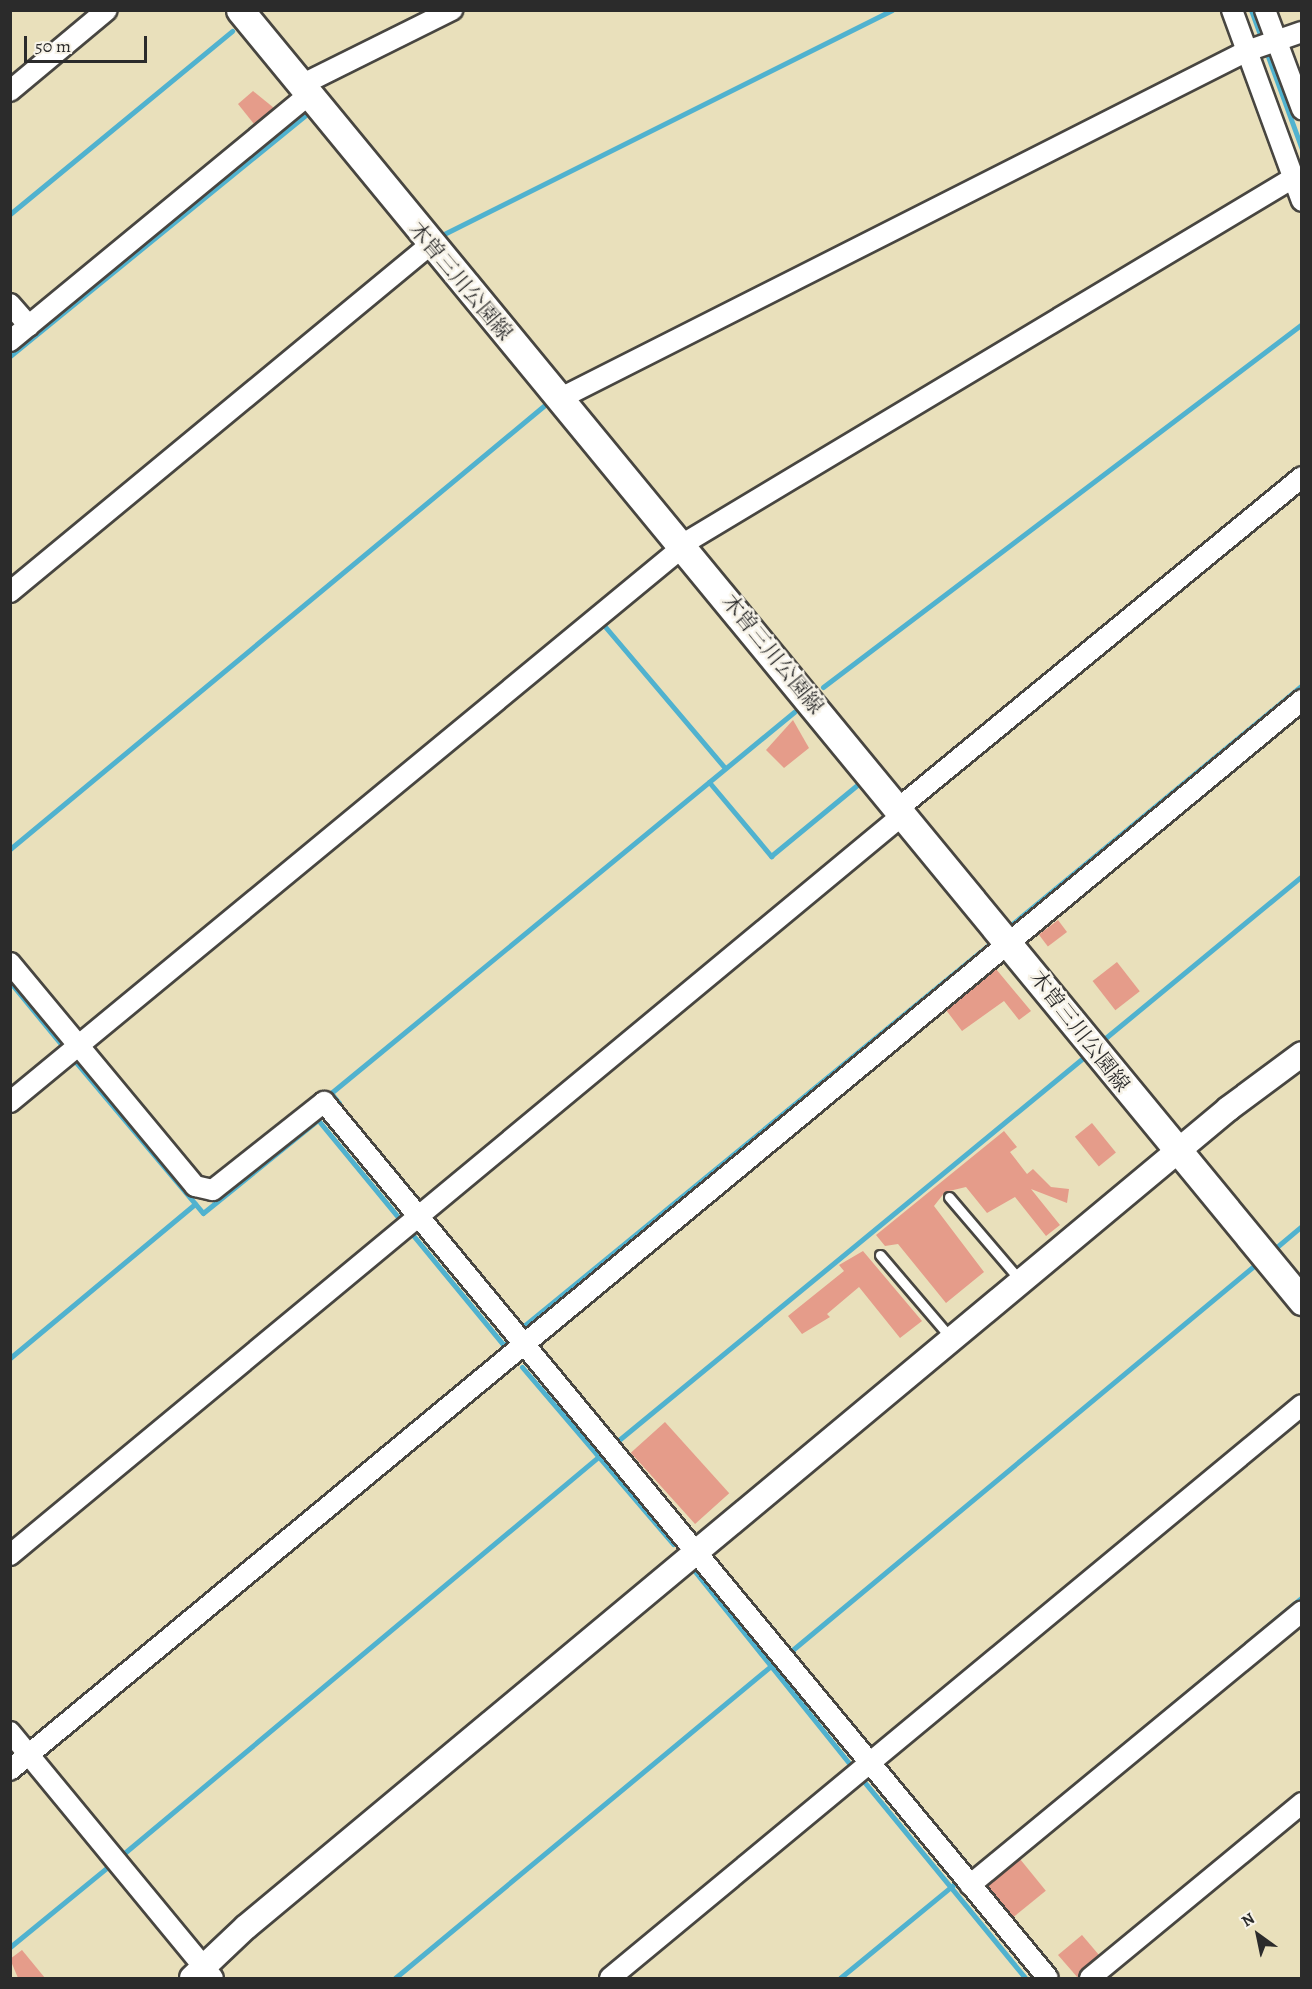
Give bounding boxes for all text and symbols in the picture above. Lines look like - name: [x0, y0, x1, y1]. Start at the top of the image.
- scale bar: [27, 24, 150, 62]
- text: 50 m: [35, 34, 71, 58]
- street label: 木曽三川公園線: [404, 217, 518, 345]
- street label: 木曽三川公園線: [717, 589, 829, 719]
- street label: 木曽三川公園線: [1025, 965, 1135, 1097]
- north arrow: [1228, 1905, 1288, 1965]
- text: N: [1237, 1908, 1259, 1932]

